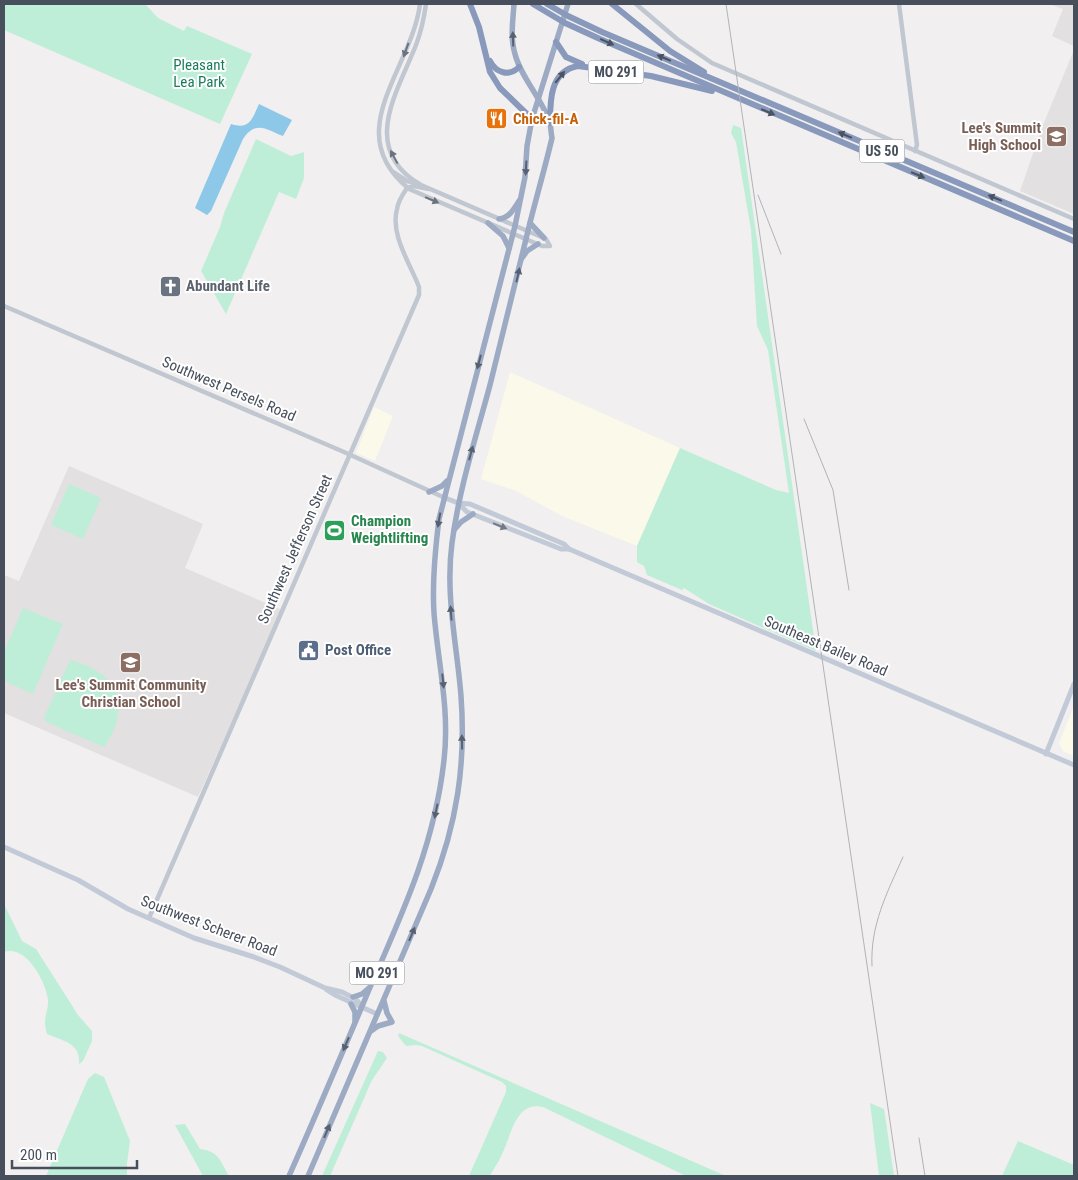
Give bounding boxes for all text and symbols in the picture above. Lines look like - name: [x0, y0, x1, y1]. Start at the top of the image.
- one-way arrow: [509, 31, 517, 47]
- one-way arrow: [600, 39, 614, 47]
- one-way arrow: [402, 43, 409, 58]
- one-way arrow: [657, 54, 671, 62]
- park label: Pleasant Lea Park: [173, 56, 225, 91]
- road number: MO 291: [588, 61, 644, 84]
- one-way arrow: [555, 70, 565, 84]
- restaurant icon: Chick-fil-A: [485, 107, 509, 131]
- one-way arrow: [761, 108, 775, 116]
- place label: Chick-fil-A: [513, 110, 579, 128]
- place label: Lee's Summit High School: [961, 119, 1041, 154]
- school or university icon: Lee's Summit High School: [1045, 125, 1069, 149]
- one-way arrow: [838, 131, 852, 139]
- road number: US 50: [860, 140, 904, 162]
- one-way arrow: [389, 150, 398, 163]
- one-way arrow: [521, 160, 529, 176]
- one-way arrow: [911, 171, 926, 179]
- one-way arrow: [987, 194, 1002, 202]
- one-way arrow: [425, 196, 440, 204]
- one-way arrow: [514, 267, 522, 282]
- church icon: Abundant Life: [158, 274, 182, 298]
- place label: Abundant Life: [186, 277, 270, 295]
- street label: Southwest Persels Road: [160, 353, 298, 425]
- one-way arrow: [475, 355, 483, 370]
- one-way arrow: [468, 446, 476, 461]
- street label: Southwest Jefferson Street: [254, 472, 336, 626]
- place label: Champion Weightlifting: [351, 512, 428, 547]
- one-way arrow: [434, 512, 442, 528]
- sports icon: Champion Weightlifting: [323, 518, 347, 542]
- one-way arrow: [493, 522, 508, 530]
- one-way arrow: [447, 605, 455, 621]
- street label: Southeast Bailey Road: [762, 612, 890, 680]
- public building icon: Post Office: [297, 638, 321, 662]
- place label: Post Office: [325, 641, 391, 659]
- school or university icon: Lee's Summit Community Christian School: [119, 650, 143, 674]
- one-way arrow: [439, 674, 447, 690]
- place label: Lee's Summit Community Christian School: [55, 676, 207, 711]
- one-way arrow: [458, 734, 466, 750]
- one-way arrow: [432, 804, 440, 819]
- street label: Southwest Scherer Road: [138, 892, 280, 960]
- one-way arrow: [408, 927, 416, 941]
- road number: MO 291: [350, 961, 404, 984]
- one-way arrow: [341, 1037, 349, 1051]
- one-way arrow: [323, 1123, 331, 1138]
- scale bar: [12, 1138, 138, 1170]
- text: 200 m: [20, 1146, 57, 1164]

